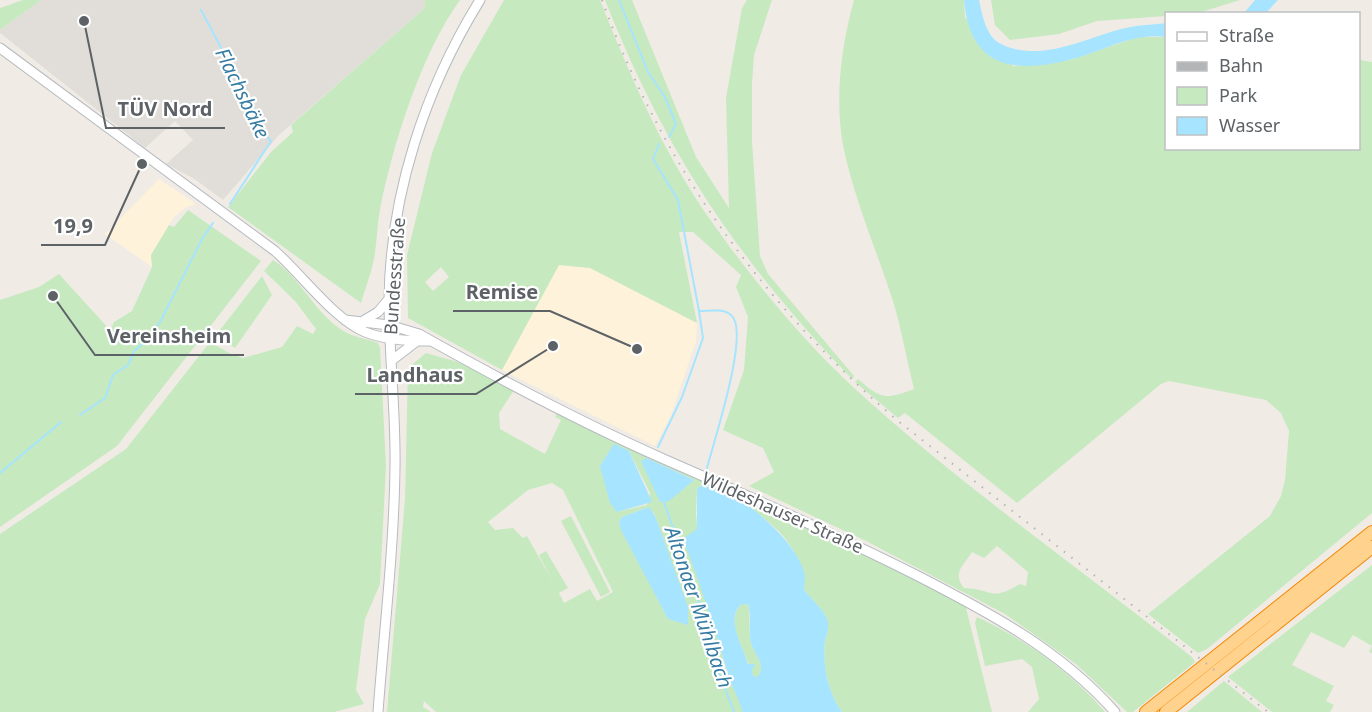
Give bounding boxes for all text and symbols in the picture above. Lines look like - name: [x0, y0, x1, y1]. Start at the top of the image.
- legend: [1165, 12, 1360, 150]
- text: Straße: [1219, 23, 1274, 47]
- water label: Flachsbäke: [209, 43, 277, 143]
- text: Bahn: [1219, 53, 1263, 77]
- text: Park: [1219, 83, 1257, 107]
- callout: TÜV Nord: [106, 90, 225, 128]
- text: TÜV Nord: [118, 95, 212, 122]
- text: Wasser: [1219, 113, 1281, 137]
- callout: 19,9: [41, 207, 105, 245]
- text: 19,9: [53, 212, 93, 239]
- street label: Bundesstraße: [378, 217, 410, 335]
- callout: Remise: [453, 273, 550, 311]
- text: Remise: [466, 278, 538, 305]
- callout: Vereinsheim: [95, 317, 244, 355]
- text: Vereinsheim: [107, 322, 231, 349]
- callout: Landhaus: [355, 356, 476, 394]
- text: Landhaus: [367, 361, 463, 388]
- street label: Wildeshauser Straße: [699, 466, 867, 558]
- water label: Altonaer Mühlbach: [658, 521, 739, 691]

